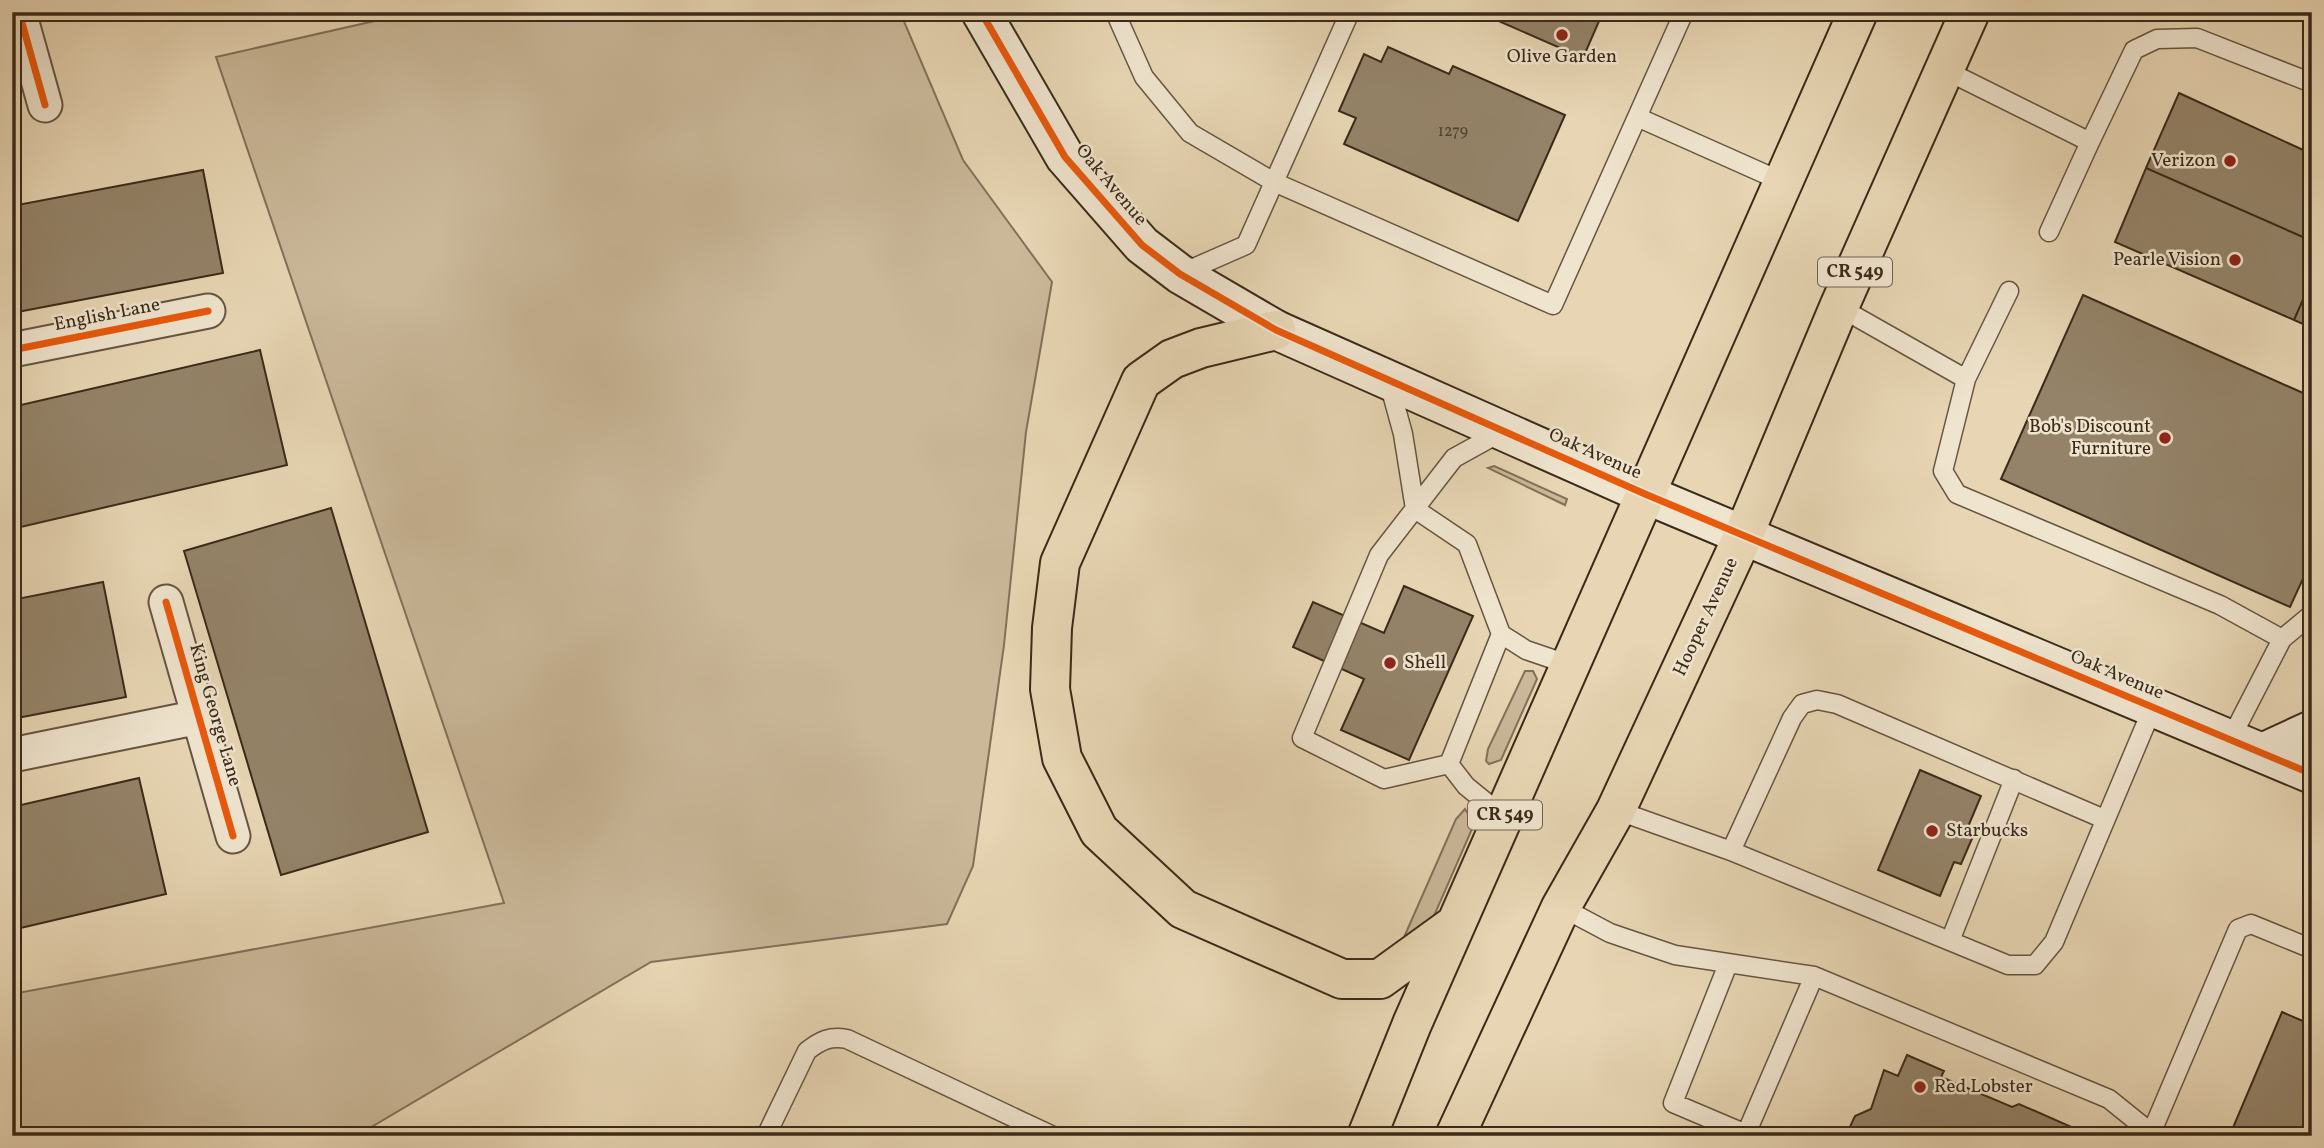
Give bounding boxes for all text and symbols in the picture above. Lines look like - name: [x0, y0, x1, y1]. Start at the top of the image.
- marker: Olive Garden: [1554, 27, 1570, 43]
- place label: Olive Garden: [1507, 44, 1617, 70]
- house number: 1279: [1438, 121, 1468, 143]
- street label: Oak Avenue: [1069, 138, 1153, 232]
- place label: Verizon: [2151, 148, 2216, 174]
- marker: Verizon: [2222, 153, 2238, 169]
- place label: Pearle Vision: [2113, 247, 2221, 273]
- marker: Pearle Vision: [2227, 252, 2243, 268]
- road number: CR 549: [1818, 258, 1892, 286]
- street label: English Lane: [52, 292, 162, 338]
- place label: Bob's Discount Furniture: [2029, 414, 2151, 462]
- street label: Oak Avenue: [1544, 422, 1646, 486]
- marker: Bob's Discount Furniture: [2157, 430, 2173, 446]
- street label: Hooper Avenue: [1667, 553, 1745, 681]
- street label: King George Lane: [182, 641, 248, 789]
- street label: Oak Avenue: [2066, 644, 2168, 706]
- place label: Shell: [1404, 650, 1446, 676]
- marker: Shell: [1382, 655, 1398, 671]
- road number: CR 549: [1468, 800, 1542, 830]
- place label: Starbucks: [1946, 818, 2028, 844]
- marker: Starbucks: [1924, 823, 1940, 839]
- place label: Red Lobster: [1934, 1074, 2033, 1100]
- marker: Red Lobster: [1912, 1079, 1928, 1095]

